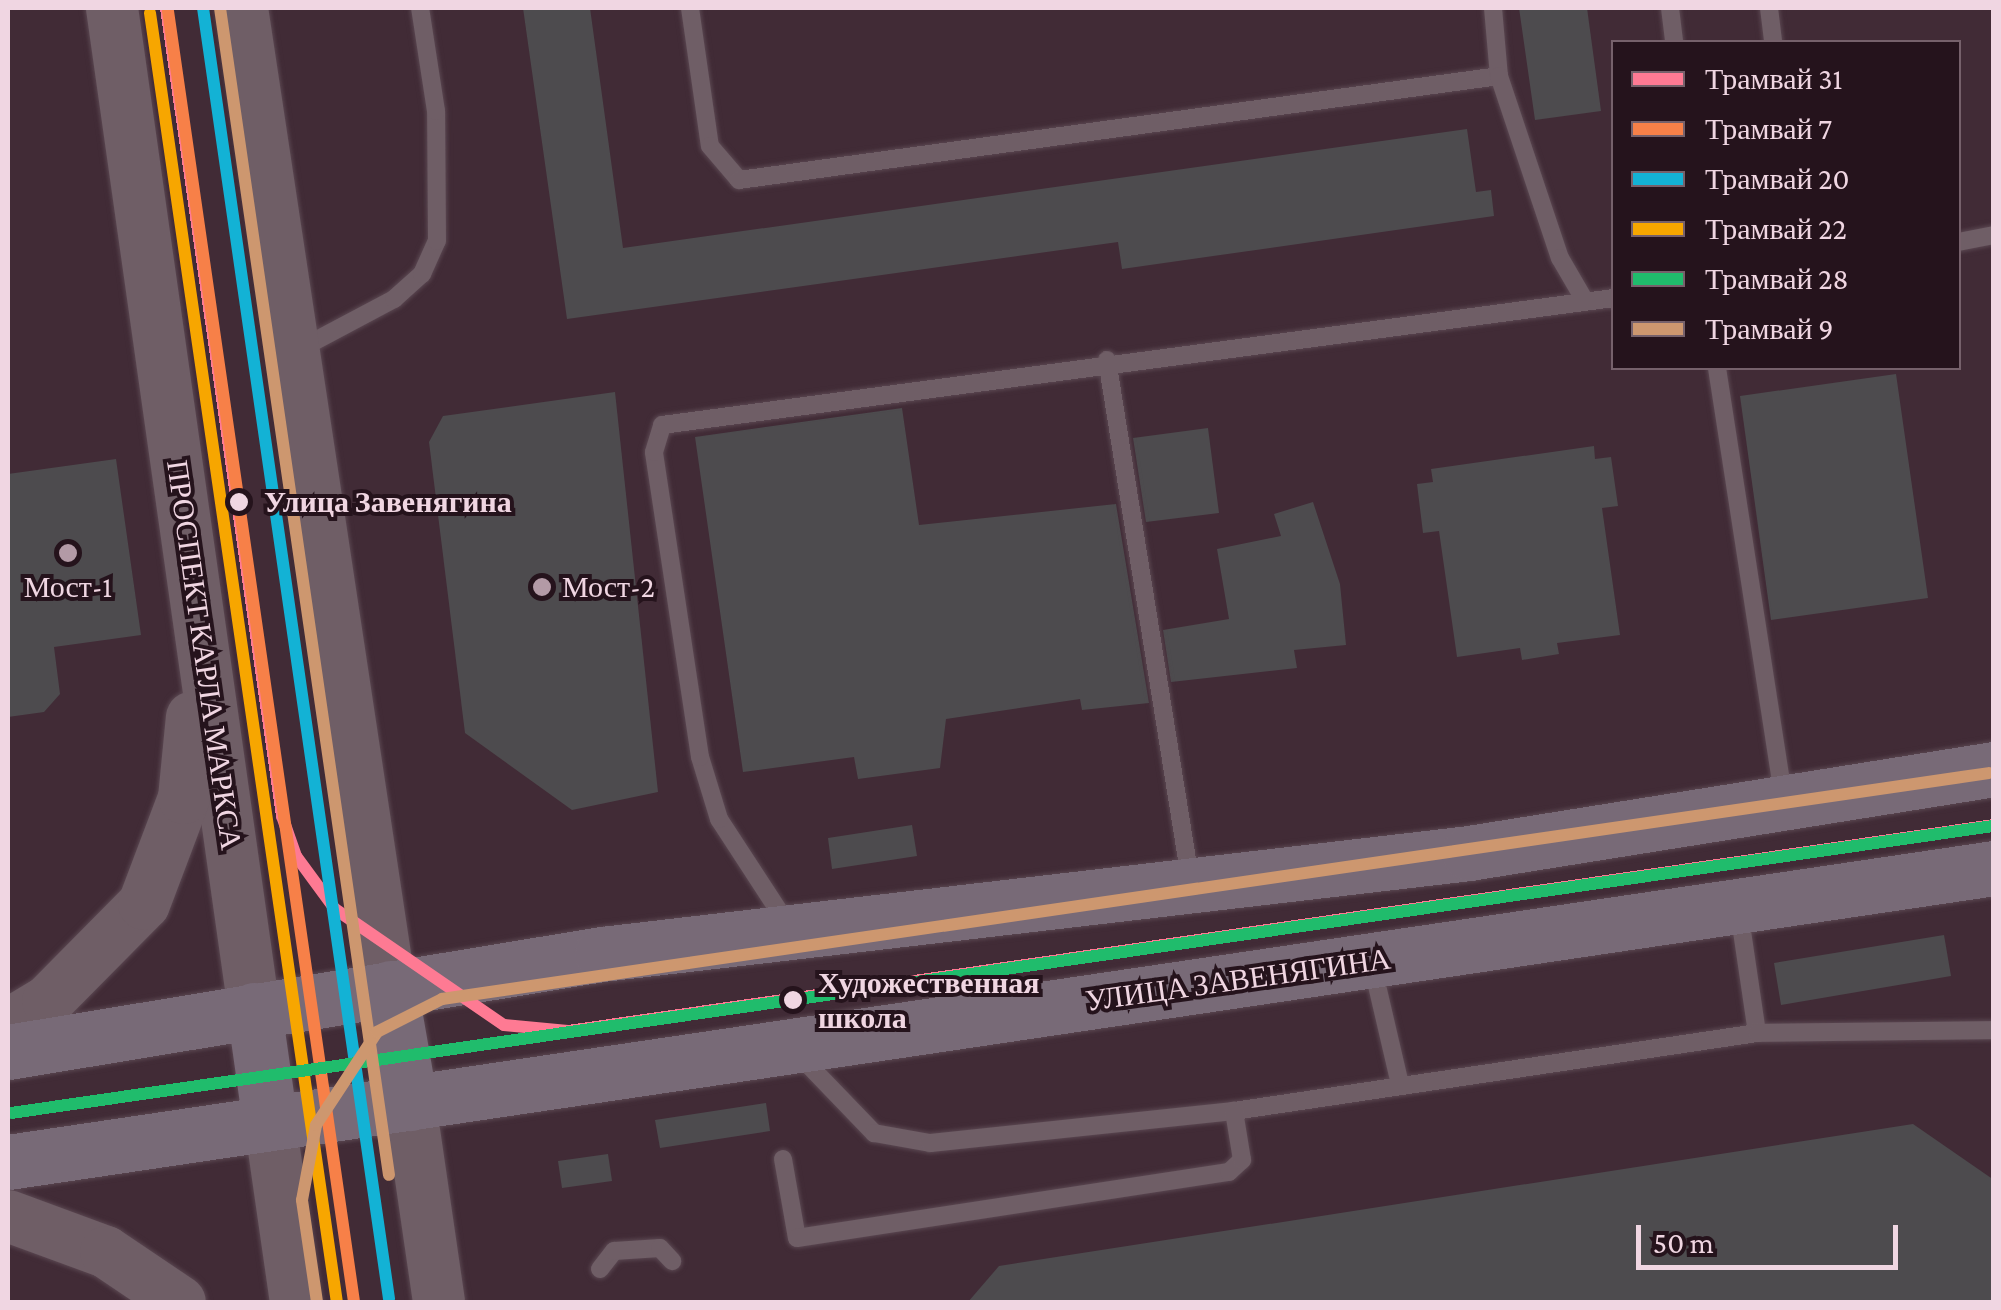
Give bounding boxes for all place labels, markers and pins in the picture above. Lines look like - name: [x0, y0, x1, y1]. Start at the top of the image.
- place label: Улица Завенягина: [264, 484, 512, 520]
- marker: Улица Завенягина: [223, 486, 255, 518]
- marker: Мост-1: [57, 542, 79, 564]
- place label: Мост-1: [24, 569, 112, 605]
- place label: Мост-2: [562, 569, 655, 605]
- marker: Мост-2: [531, 576, 553, 598]
- place label: Художественная школа: [818, 965, 1039, 1036]
- marker: Художественная школа: [777, 984, 809, 1016]

